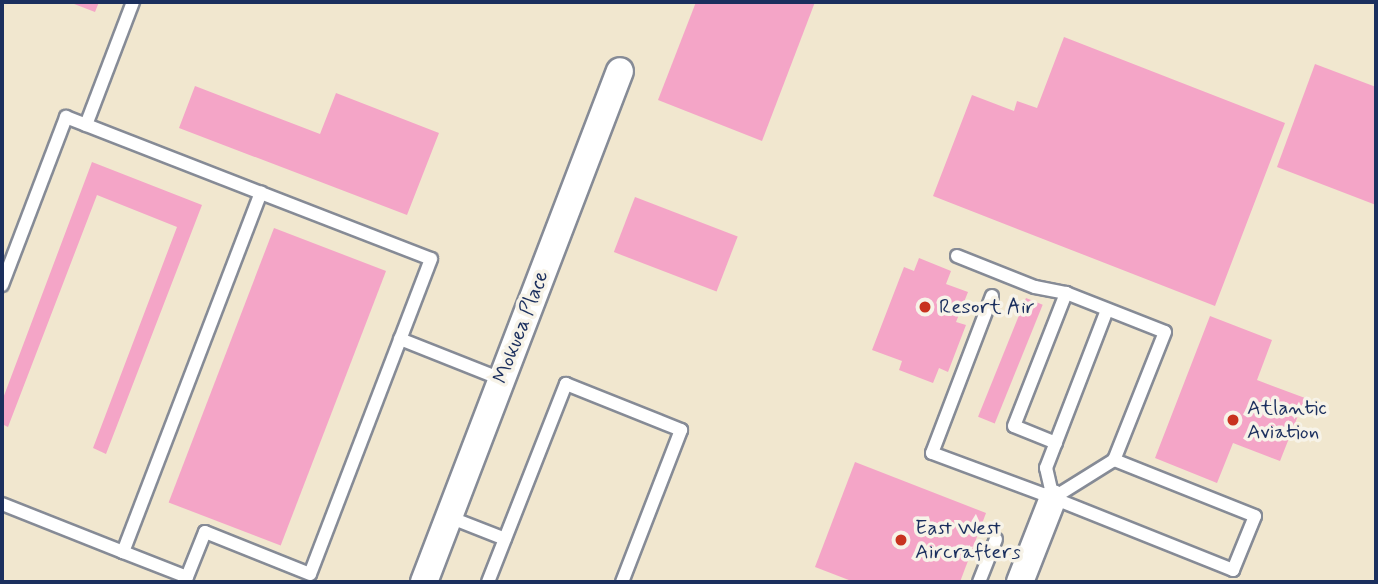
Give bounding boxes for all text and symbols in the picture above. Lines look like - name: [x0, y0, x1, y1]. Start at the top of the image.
- street label: Mokuea Place: [488, 267, 554, 387]
- place label: Resort Air: [939, 294, 1035, 320]
- marker: Resort Air: [917, 299, 933, 315]
- place label: Atlantic Aviation: [1247, 395, 1327, 445]
- marker: Atlantic Aviation: [1225, 412, 1241, 428]
- place label: East West Aircrafters: [915, 515, 1021, 565]
- marker: East West Aircrafters: [893, 532, 909, 548]

